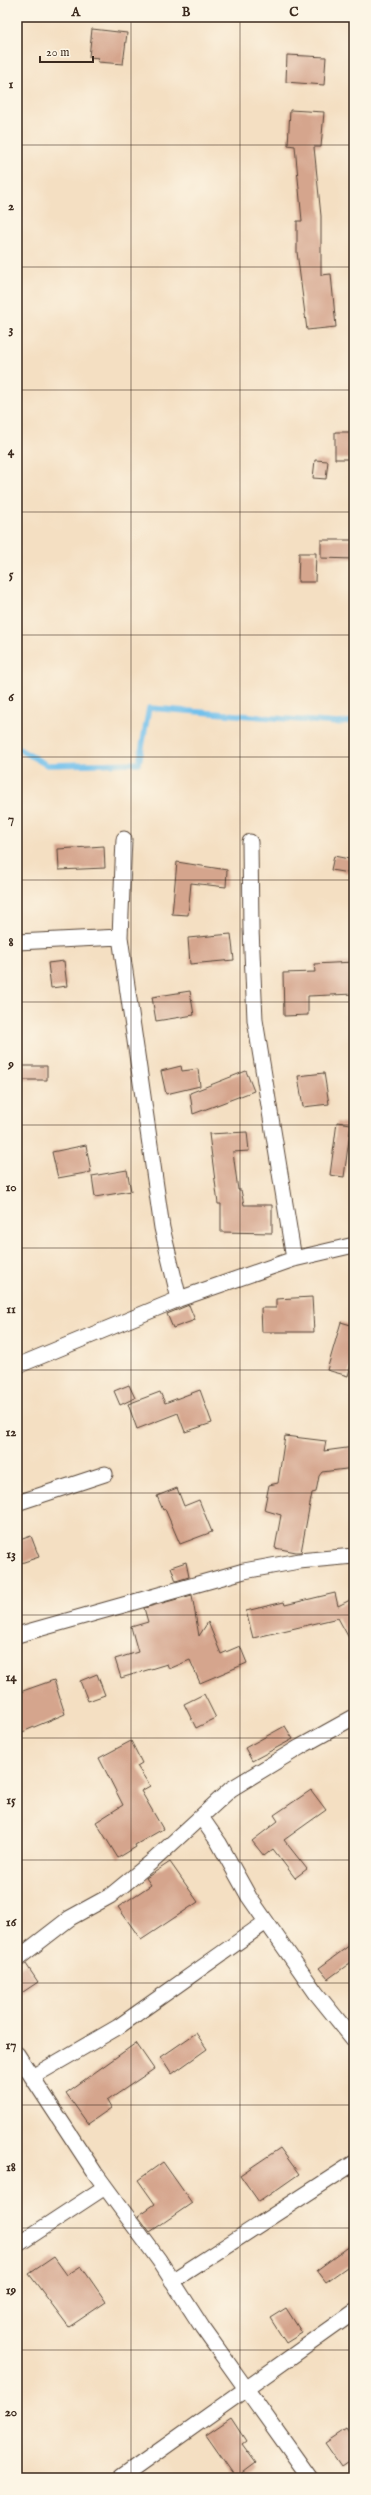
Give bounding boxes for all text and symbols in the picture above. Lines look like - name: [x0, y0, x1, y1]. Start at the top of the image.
- text: A: [71, 4, 82, 21]
- text: B: [182, 4, 191, 21]
- text: C: [289, 4, 299, 21]
- scale bar: [40, 38, 93, 64]
- text: 20 m: [46, 45, 69, 60]
- text: 1: [9, 76, 14, 93]
- text: 2: [8, 198, 14, 215]
- text: 3: [9, 321, 14, 338]
- text: 4: [8, 443, 15, 460]
- text: 5: [9, 566, 14, 583]
- text: 6: [8, 689, 14, 706]
- text: 7: [8, 811, 14, 828]
- text: 8: [8, 934, 14, 951]
- text: 9: [7, 1056, 14, 1073]
- text: 10: [5, 1179, 17, 1196]
- text: 11: [6, 1301, 16, 1318]
- text: 12: [6, 1424, 16, 1441]
- text: 13: [6, 1546, 16, 1563]
- text: 14: [5, 1669, 17, 1686]
- text: 15: [6, 1792, 16, 1809]
- text: 16: [6, 1914, 17, 1931]
- text: 17: [6, 2037, 16, 2054]
- text: 18: [6, 2159, 16, 2176]
- text: 19: [6, 2282, 17, 2299]
- text: 20: [5, 2404, 17, 2421]

